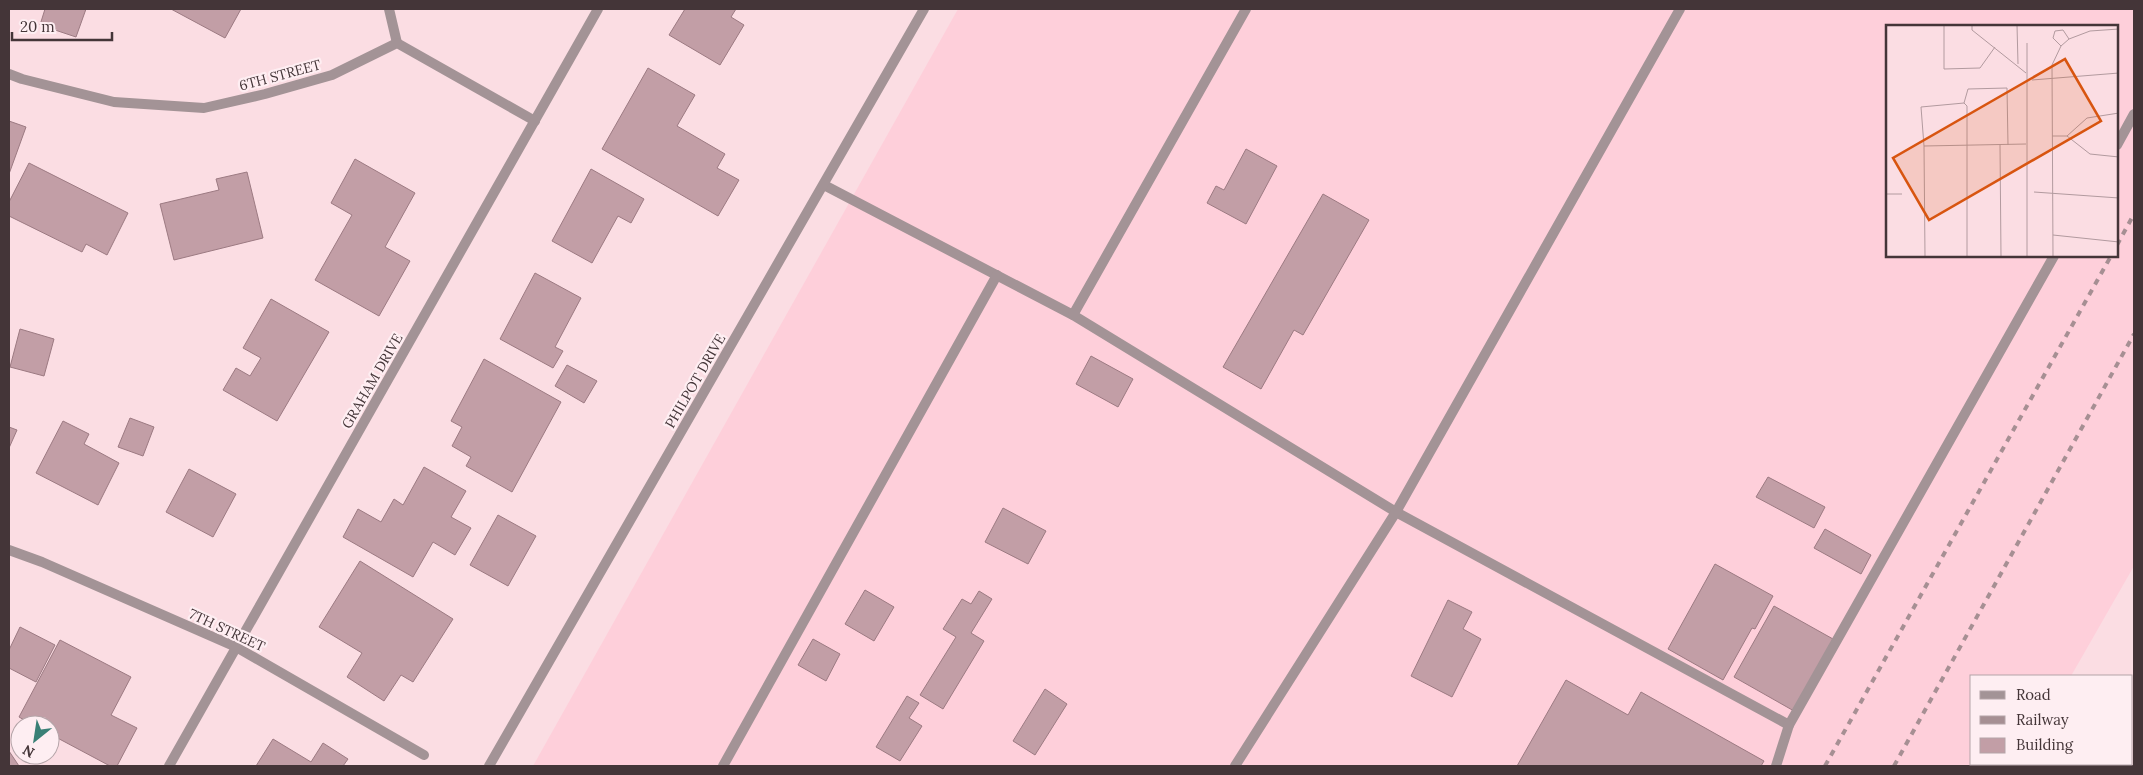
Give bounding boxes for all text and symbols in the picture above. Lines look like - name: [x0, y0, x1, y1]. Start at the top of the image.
- scale bar: [12, 10, 112, 42]
- text: 20 m: [20, 17, 55, 36]
- inset map: [1886, 25, 2118, 258]
- street label: 6TH STREET: [237, 55, 323, 95]
- street label: GRAHAM DRIVE: [338, 330, 407, 432]
- street label: PHILPOT DRIVE: [661, 330, 729, 431]
- street label: 7TH STREET: [186, 604, 268, 656]
- legend: [1970, 675, 2133, 765]
- text: Road: [2016, 685, 2051, 704]
- text: Railway: [2016, 710, 2069, 729]
- north arrow: [10, 715, 60, 765]
- text: Building: [2016, 735, 2074, 754]
- text: N: [19, 741, 38, 762]

